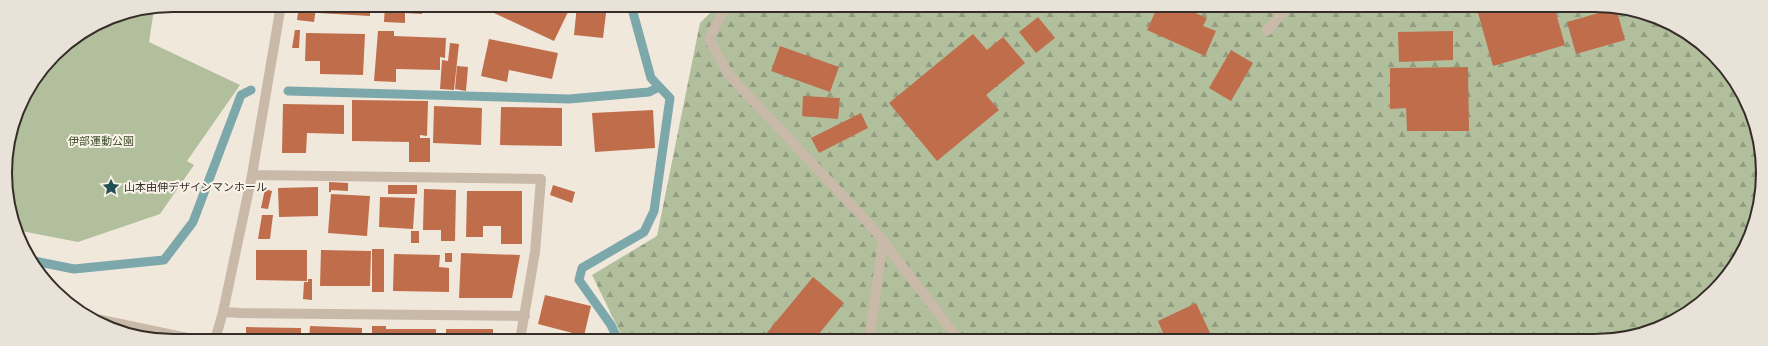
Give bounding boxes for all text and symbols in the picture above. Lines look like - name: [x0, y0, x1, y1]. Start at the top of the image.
- park label: 伊部運動公園: [68, 135, 134, 148]
- place icon: 山本由伸デザインマンホール: [101, 177, 121, 197]
- place label: 山本由伸デザインマンホール: [124, 181, 267, 194]

